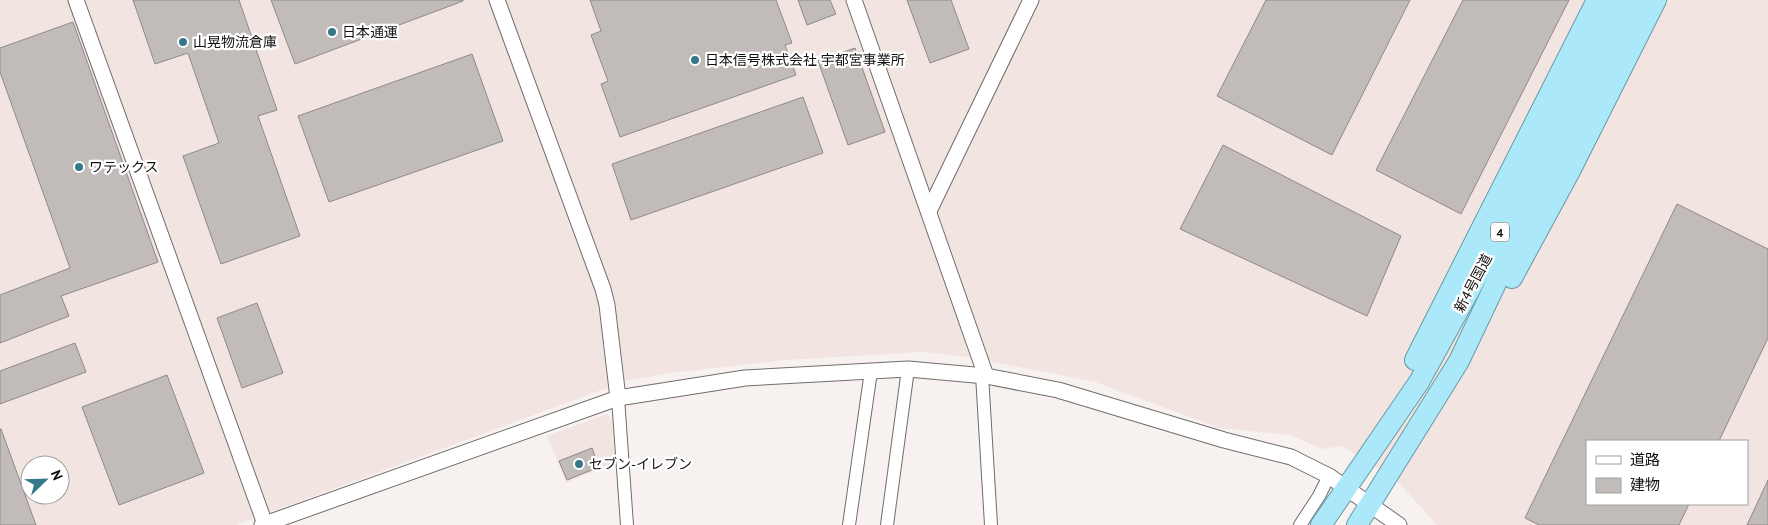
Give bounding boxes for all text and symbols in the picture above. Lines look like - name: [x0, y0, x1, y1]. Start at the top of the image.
- place label: 日本通運: [342, 23, 398, 41]
- marker: 日本通運: [326, 26, 338, 38]
- place label: 山晃物流倉庫: [193, 33, 277, 51]
- marker: 山晃物流倉庫: [177, 36, 189, 48]
- place label: 日本信号株式会社 宇都宮事業所: [705, 51, 905, 69]
- marker: 日本信号株式会社 宇都宮事業所: [689, 54, 701, 66]
- place label: ワテックス: [89, 158, 159, 176]
- marker: ワテックス: [73, 161, 85, 173]
- road number: 4: [1491, 222, 1509, 242]
- street label: 新4号国道: [1450, 251, 1496, 315]
- legend: [1586, 440, 1748, 505]
- text: 道路: [1630, 450, 1660, 469]
- north arrow: [20, 455, 70, 505]
- place label: セブン-イレブン: [589, 455, 692, 473]
- marker: セブン-イレブン: [573, 458, 585, 470]
- text: N: [47, 467, 67, 483]
- text: 建物: [1630, 475, 1660, 494]

